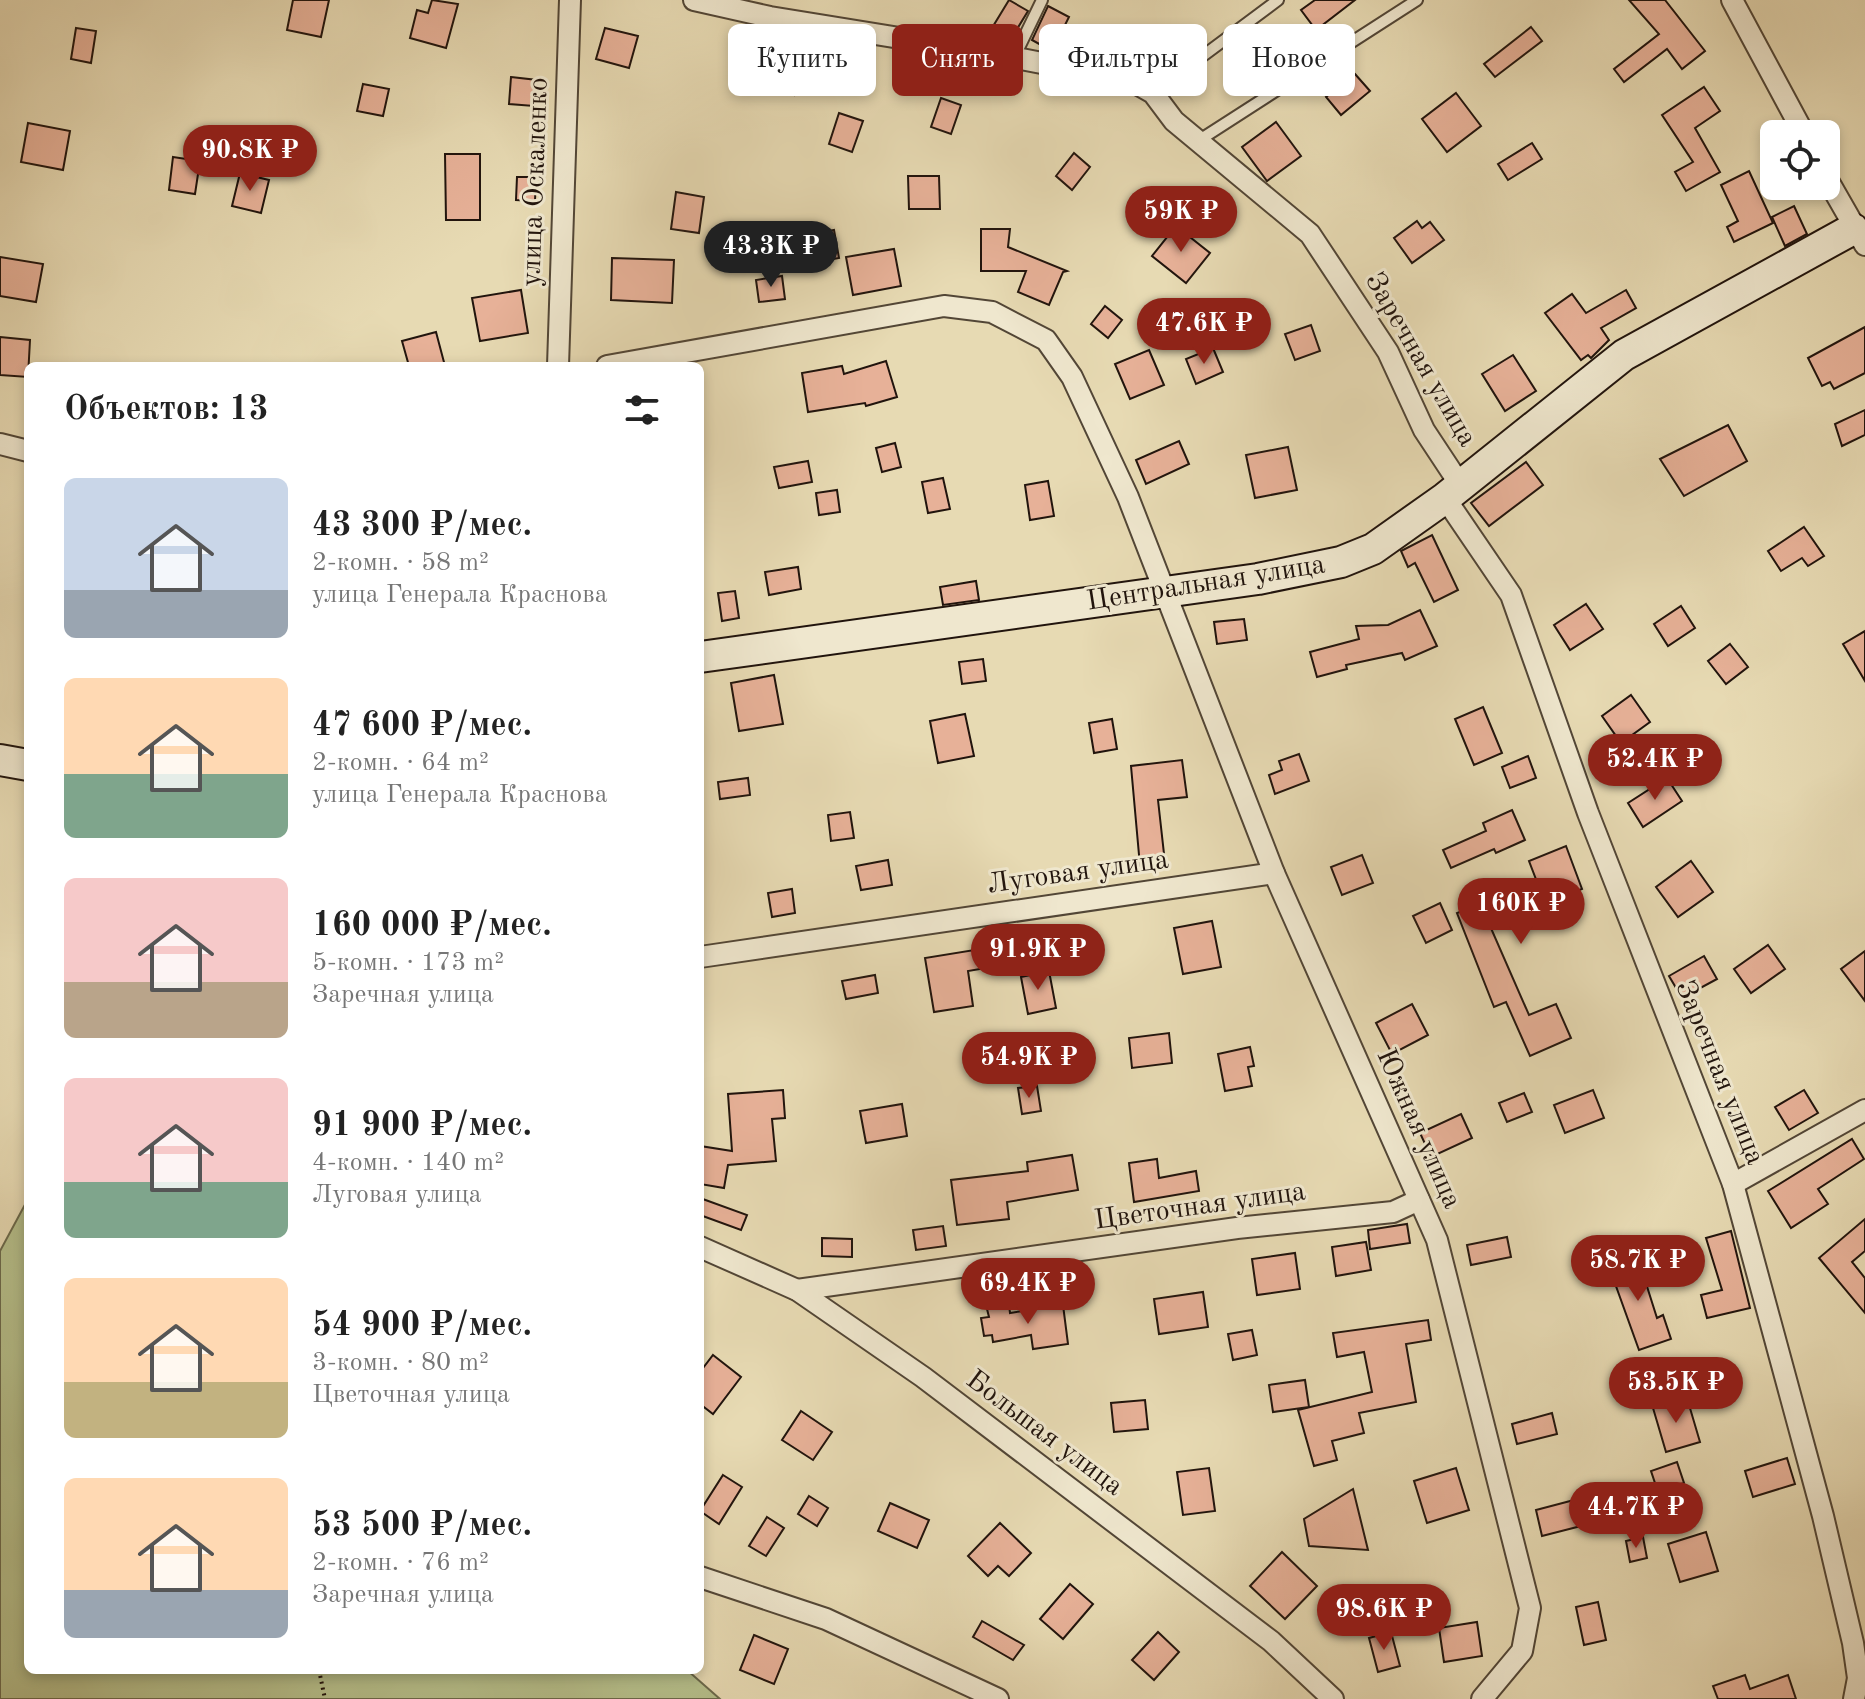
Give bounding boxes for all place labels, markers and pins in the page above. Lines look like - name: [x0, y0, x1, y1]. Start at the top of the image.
- pin: 90.8K ₽: [176, 125, 324, 193]
- pin: 59K ₽: [1125, 186, 1237, 254]
- pin: 43.3K ₽: [697, 221, 845, 289]
- pin: 47.6K ₽: [1130, 298, 1278, 366]
- pin: 52.4K ₽: [1581, 734, 1729, 802]
- pin: 160K ₽: [1456, 878, 1586, 946]
- pin: 91.9K ₽: [964, 924, 1112, 992]
- pin: 54.9K ₽: [955, 1032, 1103, 1100]
- pin: 58.7K ₽: [1564, 1235, 1712, 1303]
- pin: 69.4K ₽: [954, 1258, 1102, 1326]
- pin: 53.5K ₽: [1602, 1357, 1750, 1425]
- pin: 44.7K ₽: [1562, 1482, 1710, 1550]
- pin: 98.6K ₽: [1310, 1584, 1458, 1652]

